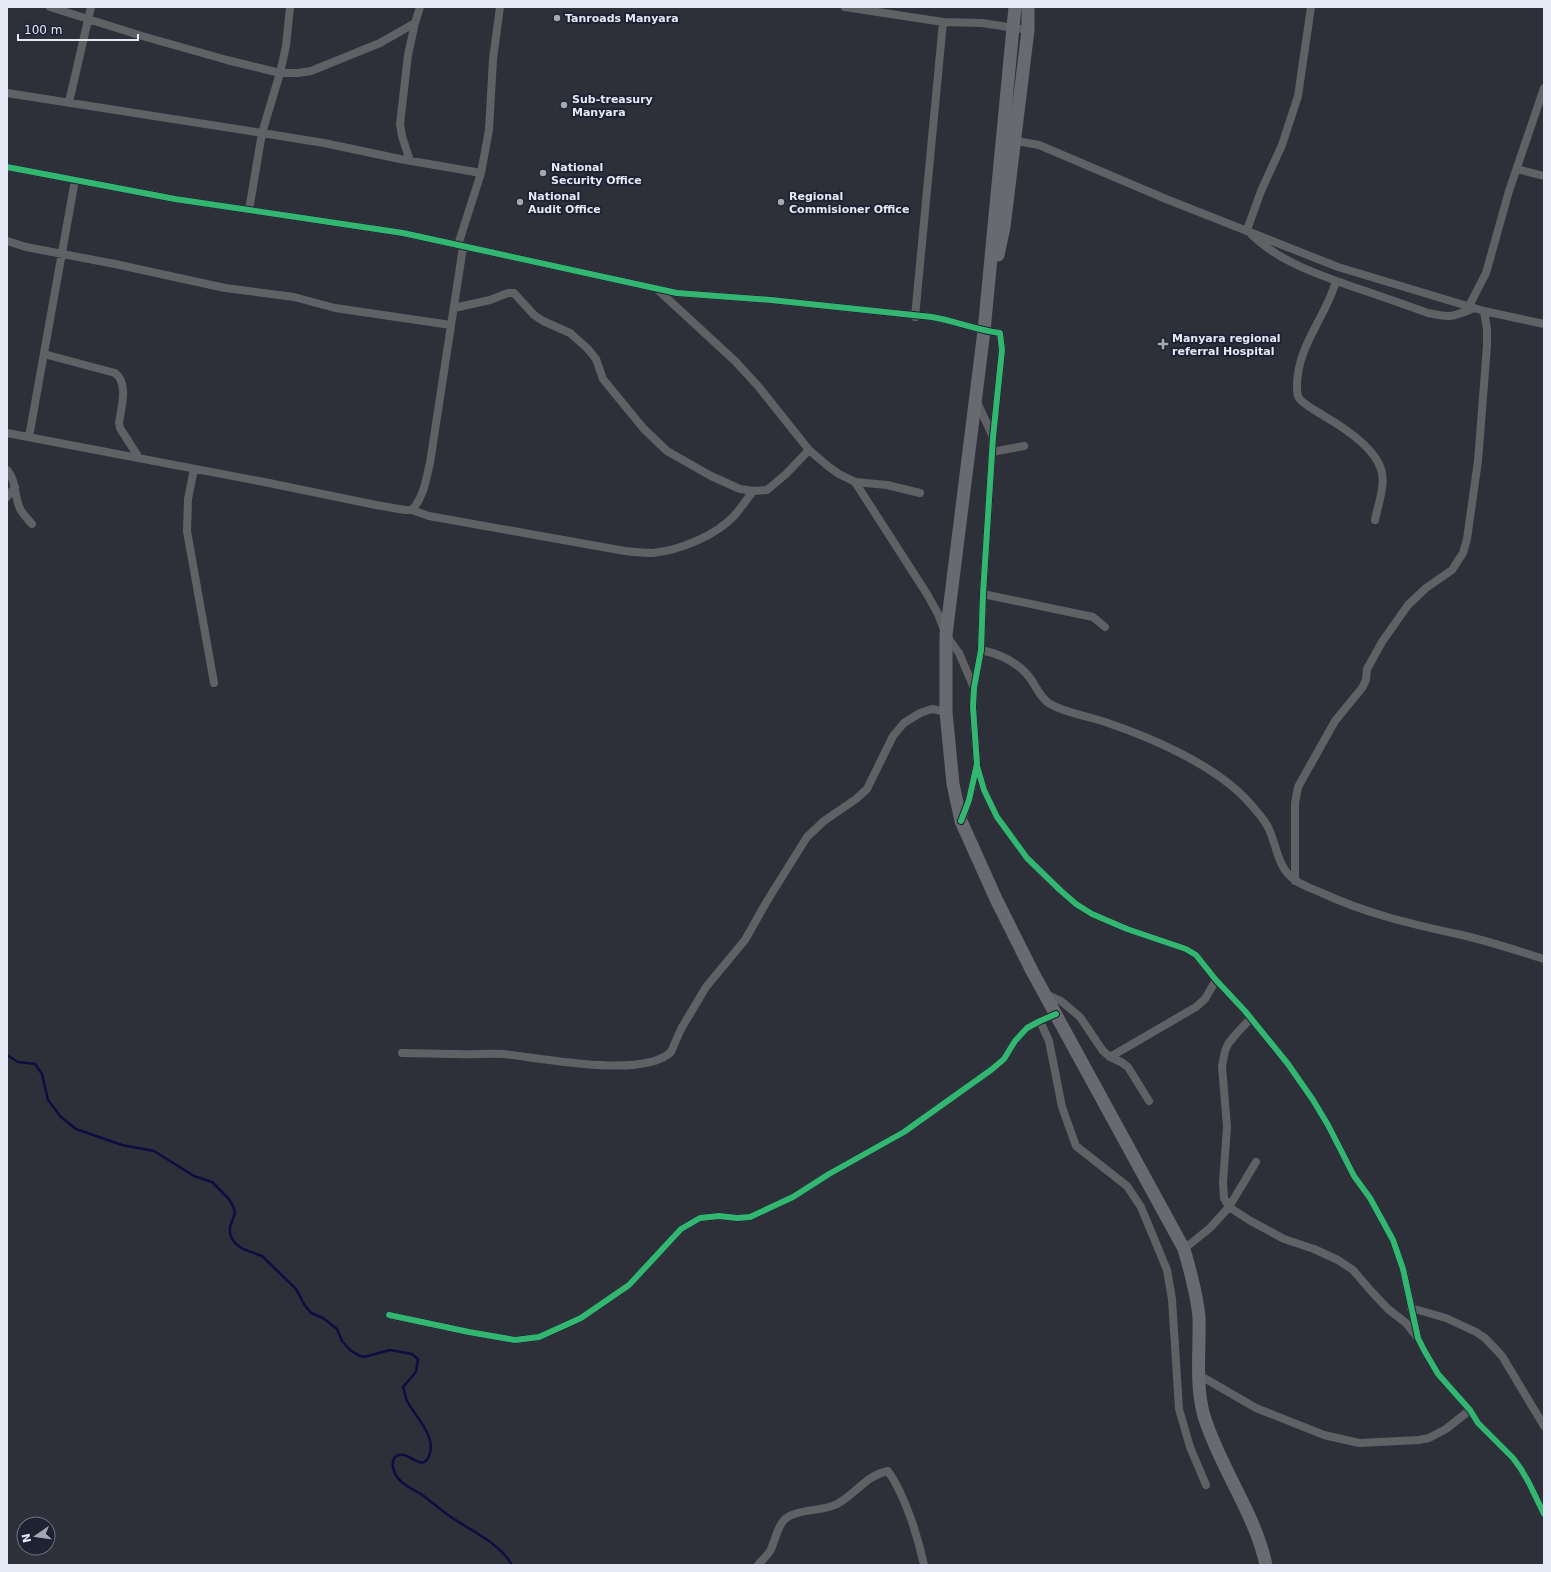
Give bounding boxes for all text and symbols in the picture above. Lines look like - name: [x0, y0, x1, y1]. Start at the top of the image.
- place label: Tanroads Manyara: [565, 12, 679, 25]
- marker: Tanroads Manyara: [552, 13, 562, 23]
- scale bar: [18, 16, 138, 42]
- text: 100 m: [24, 23, 62, 37]
- place label: Sub-treasury Manyara: [572, 93, 653, 119]
- marker: Sub-treasury Manyara: [559, 100, 569, 110]
- place label: National Security Office: [551, 161, 642, 187]
- marker: National Security Office: [538, 168, 548, 178]
- place label: National Audit Office: [528, 190, 601, 216]
- place label: Regional Commisioner Office: [789, 190, 909, 216]
- marker: National Audit Office: [515, 197, 525, 207]
- marker: Regional Commisioner Office: [776, 197, 786, 207]
- place label: Manyara regional referral Hospital: [1172, 332, 1281, 358]
- marker: Manyara regional referral Hospital: [1157, 338, 1169, 350]
- north arrow: [16, 1516, 56, 1556]
- text: N: [19, 1532, 34, 1544]

